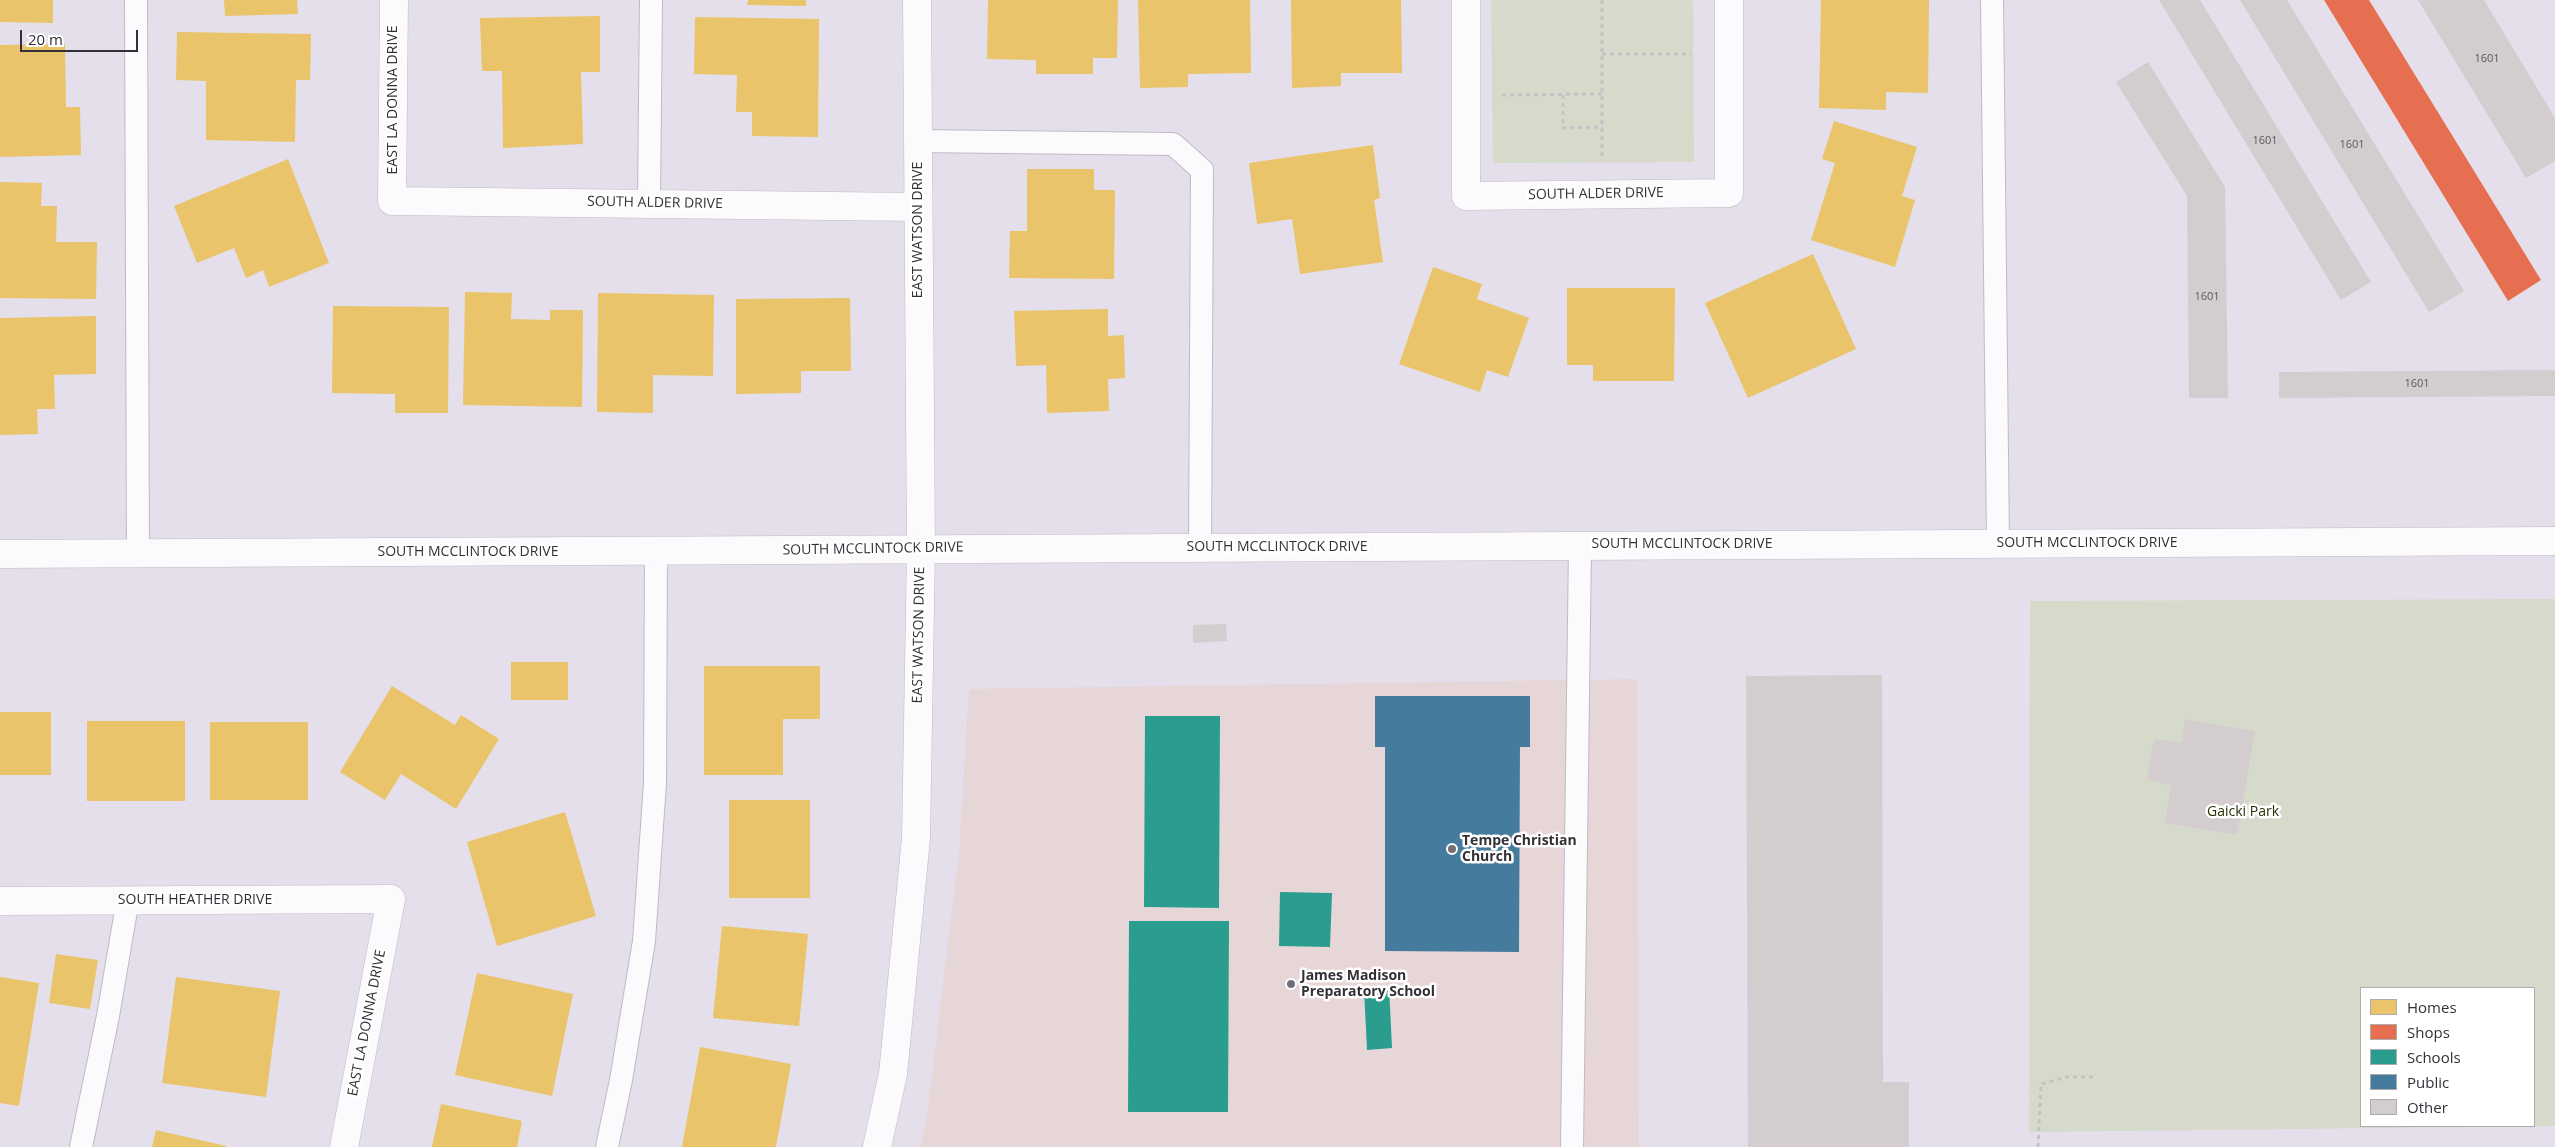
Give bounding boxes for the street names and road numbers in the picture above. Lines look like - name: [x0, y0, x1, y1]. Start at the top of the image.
- street label: EAST LA DONNA DRIVE: [385, 26, 401, 174]
- street label: EAST WATSON DRIVE: [910, 162, 926, 298]
- street label: SOUTH ALDER DRIVE: [1528, 184, 1664, 204]
- street label: SOUTH ALDER DRIVE: [587, 193, 723, 213]
- street label: SOUTH MCCLINTOCK DRIVE: [1997, 535, 2177, 551]
- street label: SOUTH MCCLINTOCK DRIVE: [1592, 536, 1772, 552]
- street label: SOUTH MCCLINTOCK DRIVE: [782, 539, 964, 559]
- street label: SOUTH MCCLINTOCK DRIVE: [1187, 539, 1367, 555]
- street label: SOUTH MCCLINTOCK DRIVE: [378, 544, 558, 560]
- street label: EAST WATSON DRIVE: [909, 567, 929, 703]
- street label: SOUTH HEATHER DRIVE: [118, 892, 272, 908]
- street label: EAST LA DONNA DRIVE: [345, 948, 389, 1098]

